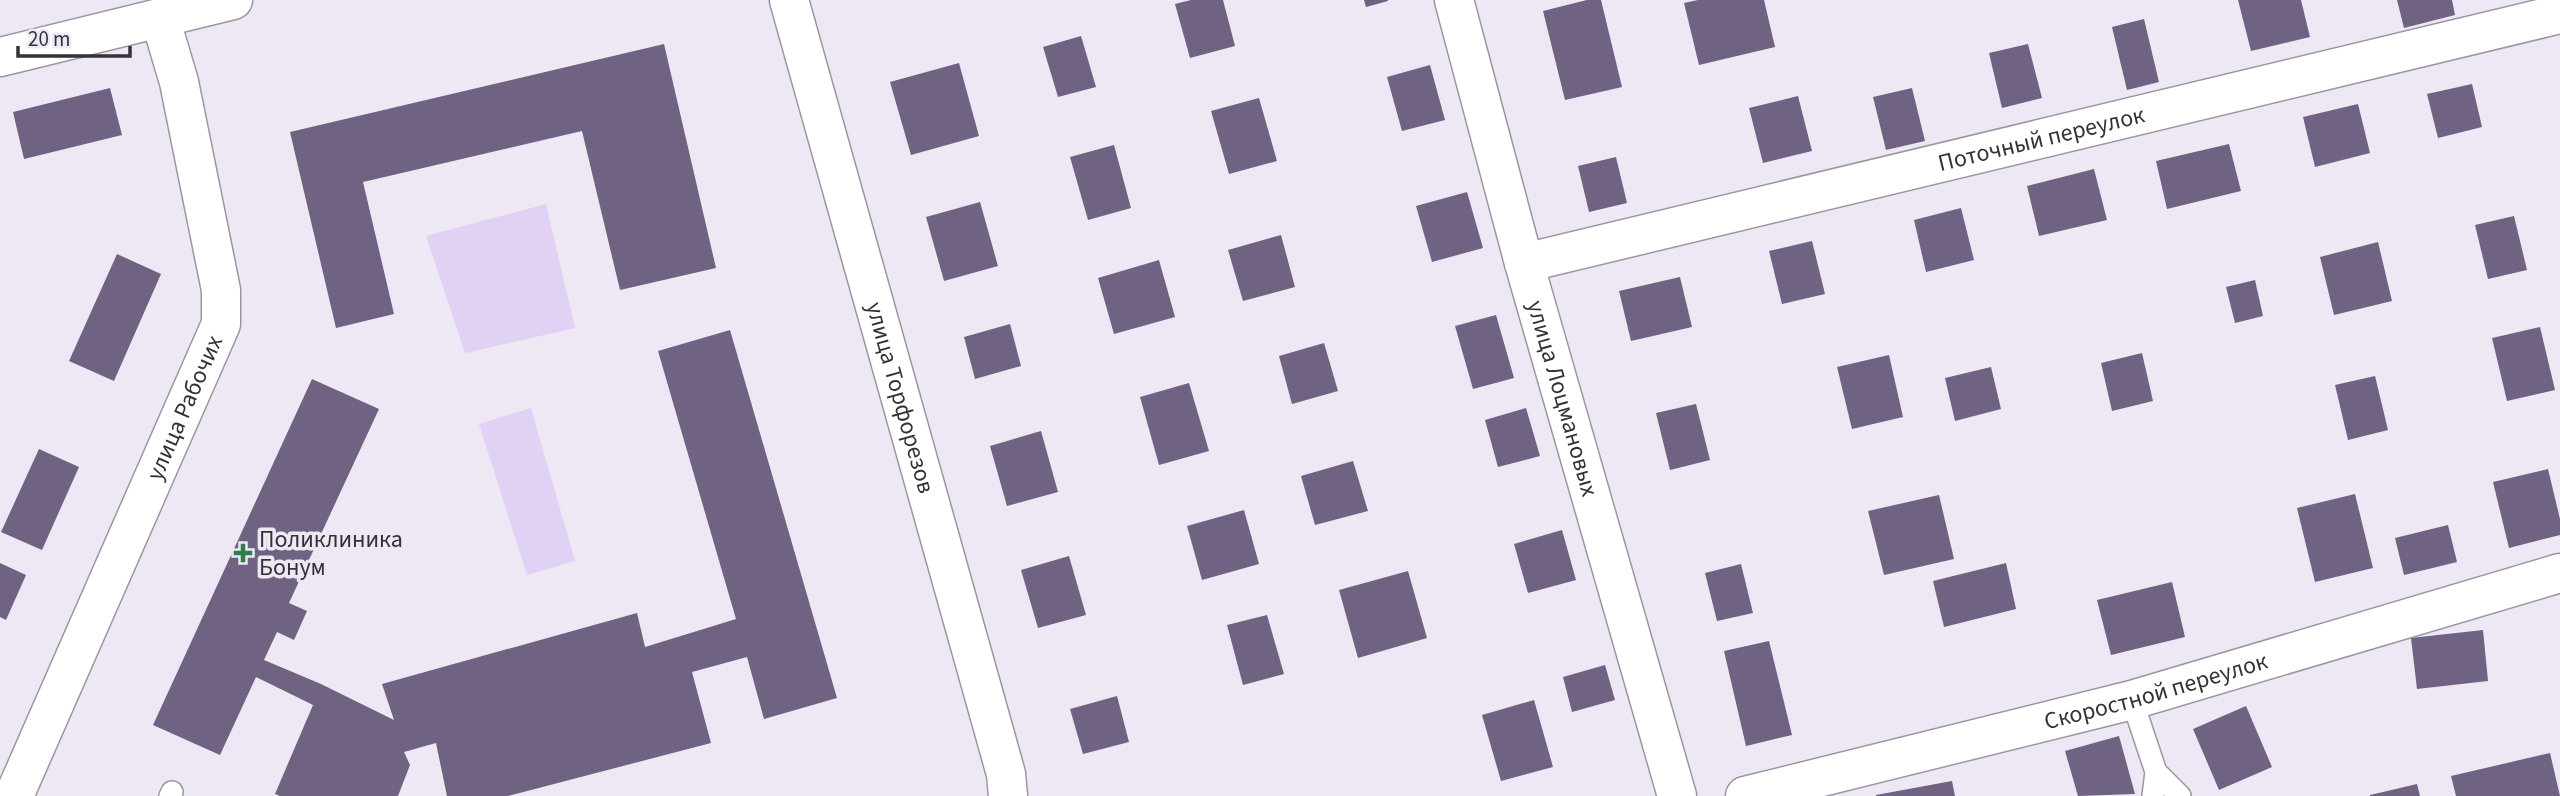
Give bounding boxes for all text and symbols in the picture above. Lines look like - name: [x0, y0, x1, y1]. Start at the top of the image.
- scale bar: [18, 14, 130, 58]
- text: 20 m: [28, 24, 70, 54]
- street label: Поточный переулок: [1935, 97, 2148, 181]
- street label: улица Лоцмановых: [1518, 296, 1607, 501]
- street label: улица Торфорезов: [857, 298, 944, 498]
- street label: улица Рабочих: [138, 330, 232, 486]
- place label: Поликлиника Бонум: [259, 522, 403, 585]
- marker: Поликлиника Бонум: [233, 543, 253, 563]
- street label: Скоростной переулок: [2041, 644, 2272, 739]

